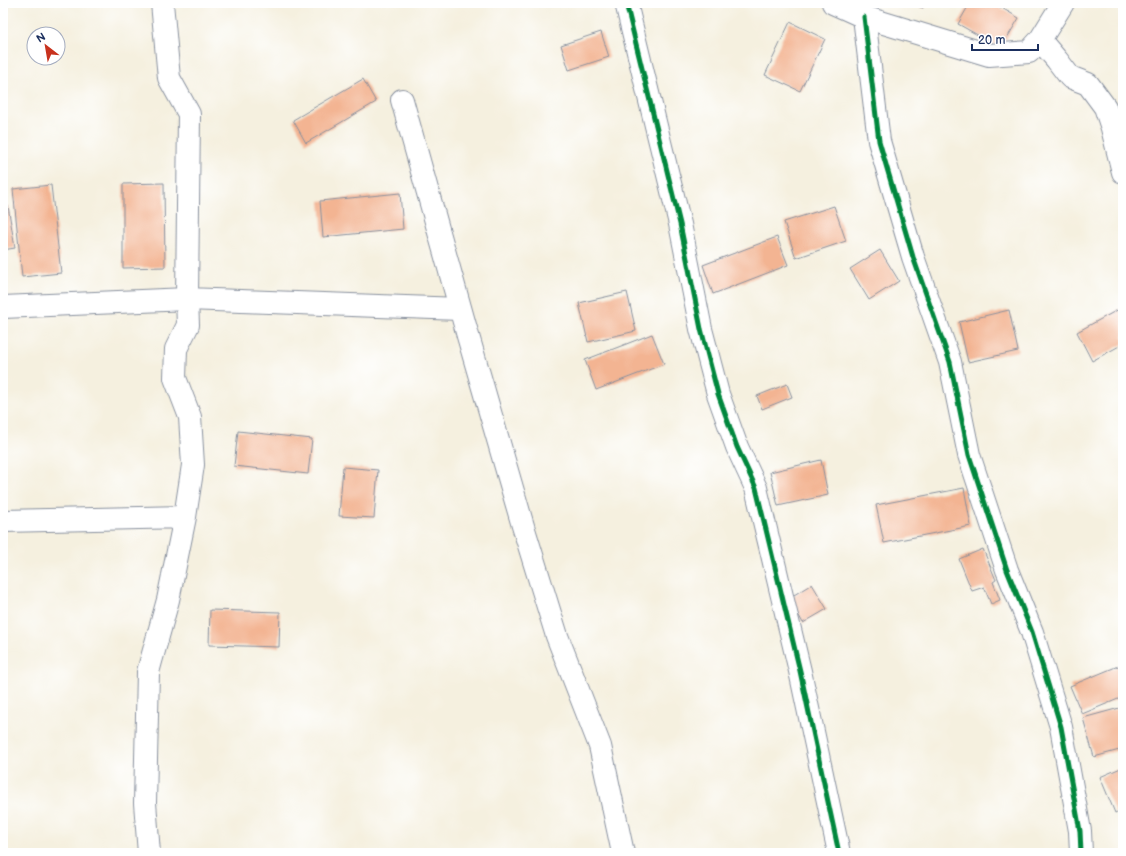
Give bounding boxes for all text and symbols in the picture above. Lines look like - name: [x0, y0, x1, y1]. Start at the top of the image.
- north arrow: [26, 26, 66, 66]
- scale bar: [972, 26, 1038, 52]
- text: N: [34, 30, 48, 46]
- text: 20 m: [978, 33, 1005, 48]

